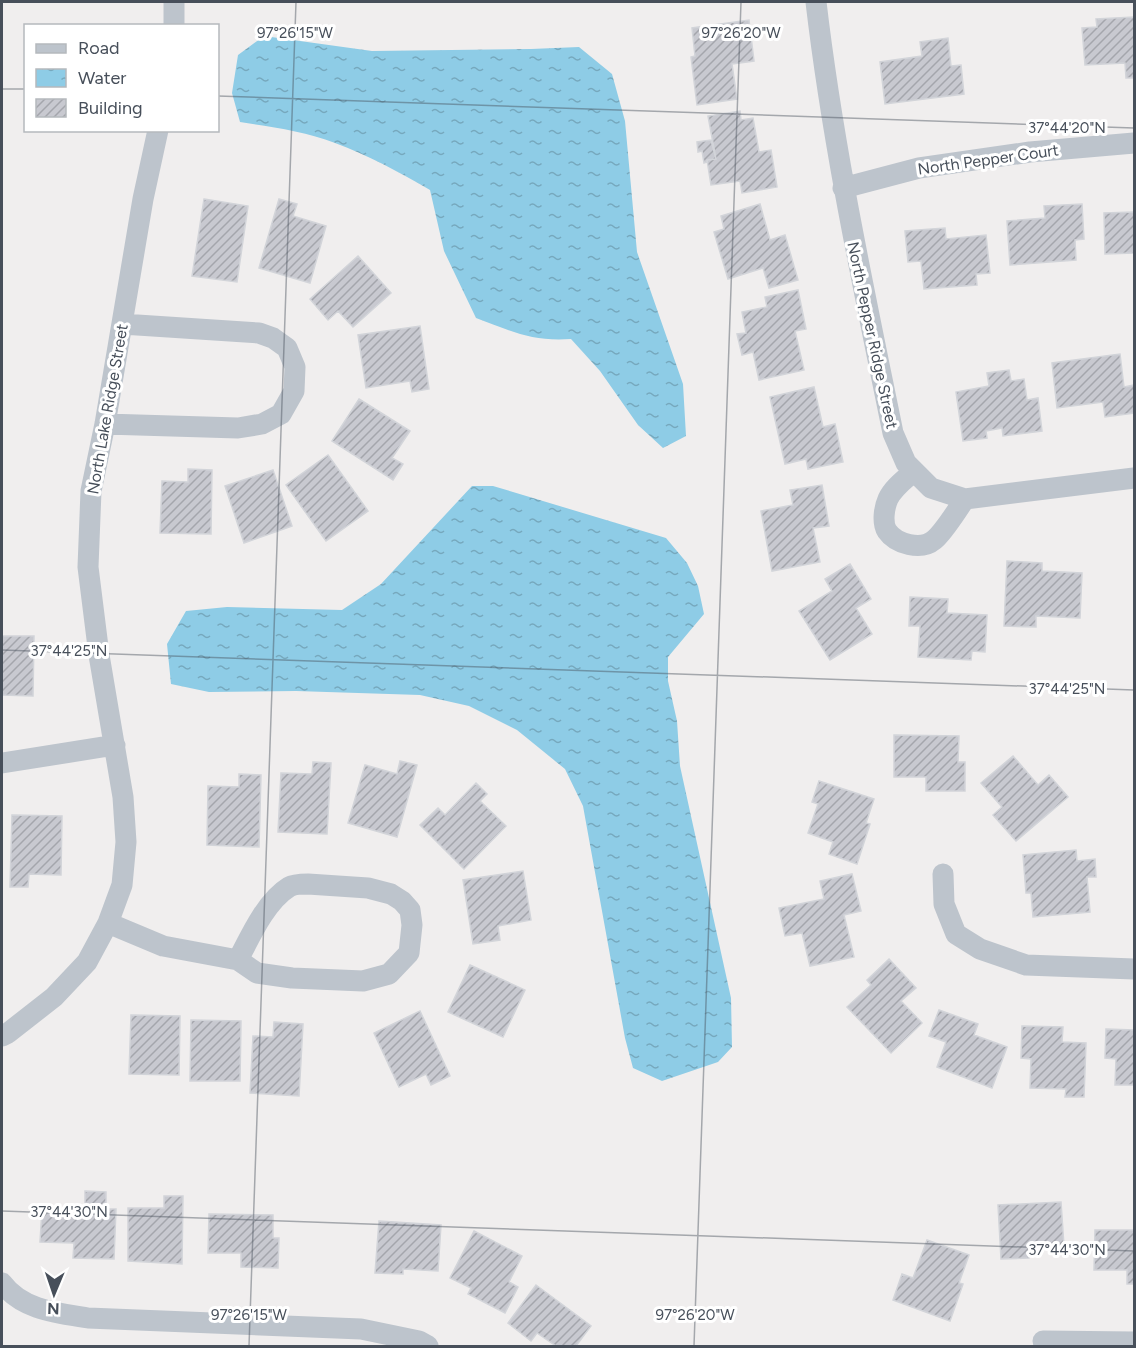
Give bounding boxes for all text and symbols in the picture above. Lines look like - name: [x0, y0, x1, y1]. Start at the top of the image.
- legend: [24, 24, 219, 132]
- text: 97°26'15"W: [257, 24, 334, 42]
- text: 97°26'20"W: [701, 24, 781, 42]
- text: Road: [78, 37, 119, 59]
- text: Water: [78, 67, 126, 89]
- text: Building: [78, 97, 143, 119]
- text: 37°44'20"N: [1028, 119, 1106, 137]
- street label: North Pepper Court: [916, 140, 1060, 179]
- street label: North Pepper Ridge Street: [843, 240, 902, 430]
- street label: North Lake Ridge Street: [83, 322, 132, 496]
- text: 37°44'25"N: [31, 642, 107, 660]
- text: 37°44'25"N: [1029, 680, 1105, 698]
- text: 37°44'30"N: [30, 1203, 108, 1221]
- text: 37°44'30"N: [1028, 1241, 1106, 1259]
- north arrow: [24, 1264, 84, 1324]
- text: N: [47, 1299, 60, 1318]
- text: 97°26'15"W: [211, 1306, 288, 1324]
- text: 97°26'20"W: [655, 1306, 735, 1324]

